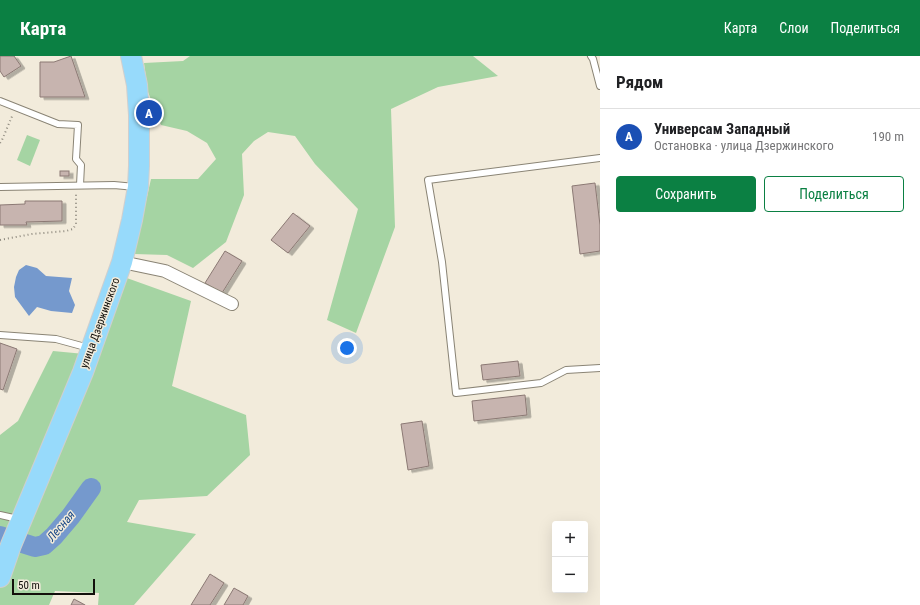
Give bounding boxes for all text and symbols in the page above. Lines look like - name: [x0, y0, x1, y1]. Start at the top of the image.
- text: Карта: [20, 17, 66, 40]
- text: Карта: [724, 20, 757, 36]
- text: Слои: [779, 20, 809, 36]
- text: Поделиться: [831, 20, 900, 36]
- text: Рядом: [616, 72, 663, 92]
- pin: A: [136, 98, 162, 128]
- text: Универсам Западный: [654, 120, 790, 138]
- text: A: [625, 129, 633, 144]
- text: 190 m: [872, 129, 904, 144]
- text: Остановка · улица Дзержинского: [654, 138, 834, 153]
- button: Сохранить: [616, 176, 756, 212]
- button: Поделиться: [764, 176, 904, 212]
- street label: улица Дзержинского: [78, 275, 123, 370]
- your location: [337, 338, 357, 358]
- water label: Лесная: [44, 508, 78, 545]
- map controls: [552, 521, 588, 593]
- button: +: [552, 521, 588, 557]
- button: −: [552, 557, 588, 593]
- scale bar: [12, 577, 95, 596]
- text: 50 m: [18, 579, 40, 592]

